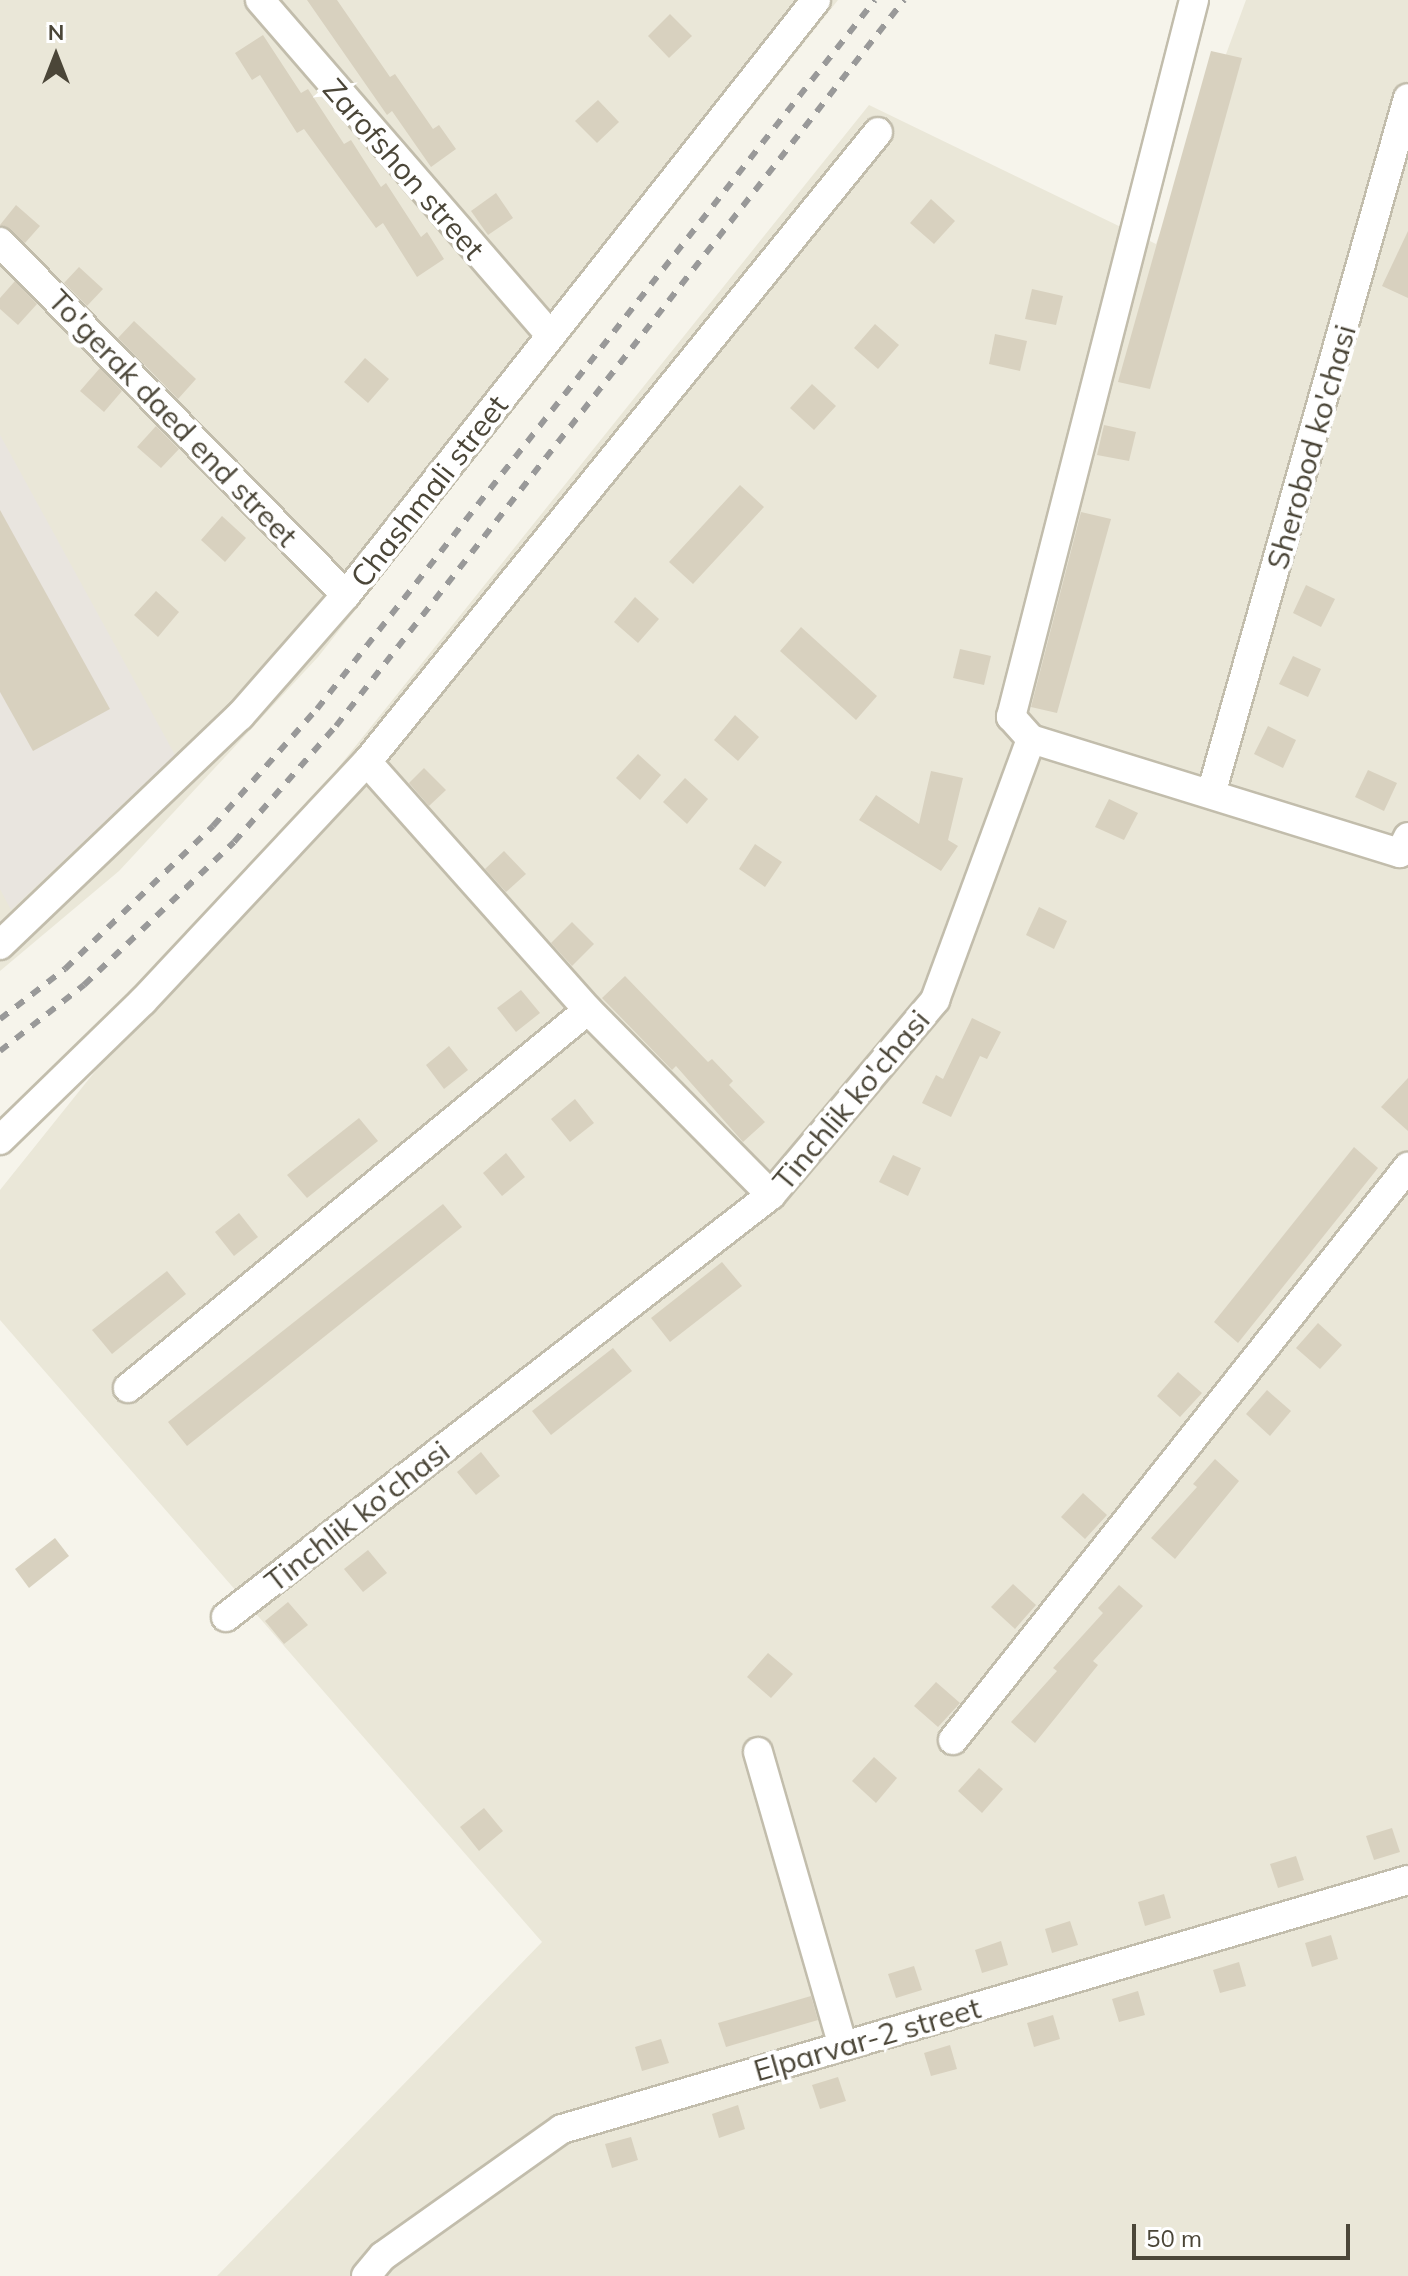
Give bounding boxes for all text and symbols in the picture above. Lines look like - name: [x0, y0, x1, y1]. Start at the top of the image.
- north arrow: [16, 16, 96, 96]
- text: N: [48, 18, 64, 46]
- street label: Zarofshon street: [316, 71, 492, 267]
- street label: To'gerak daed end street: [41, 282, 305, 554]
- street label: Sherobod ko'chasi: [1259, 321, 1363, 573]
- street label: Chashmali street: [343, 388, 515, 594]
- street label: Tinchlik ko'chasi: [765, 1003, 937, 1197]
- street label: Tinchlik ko'chasi: [258, 1433, 456, 1599]
- street label: Elparvar-2 street: [750, 1989, 984, 2089]
- scale bar: [1136, 2208, 1354, 2258]
- text: 50 m: [1146, 2223, 1202, 2253]

